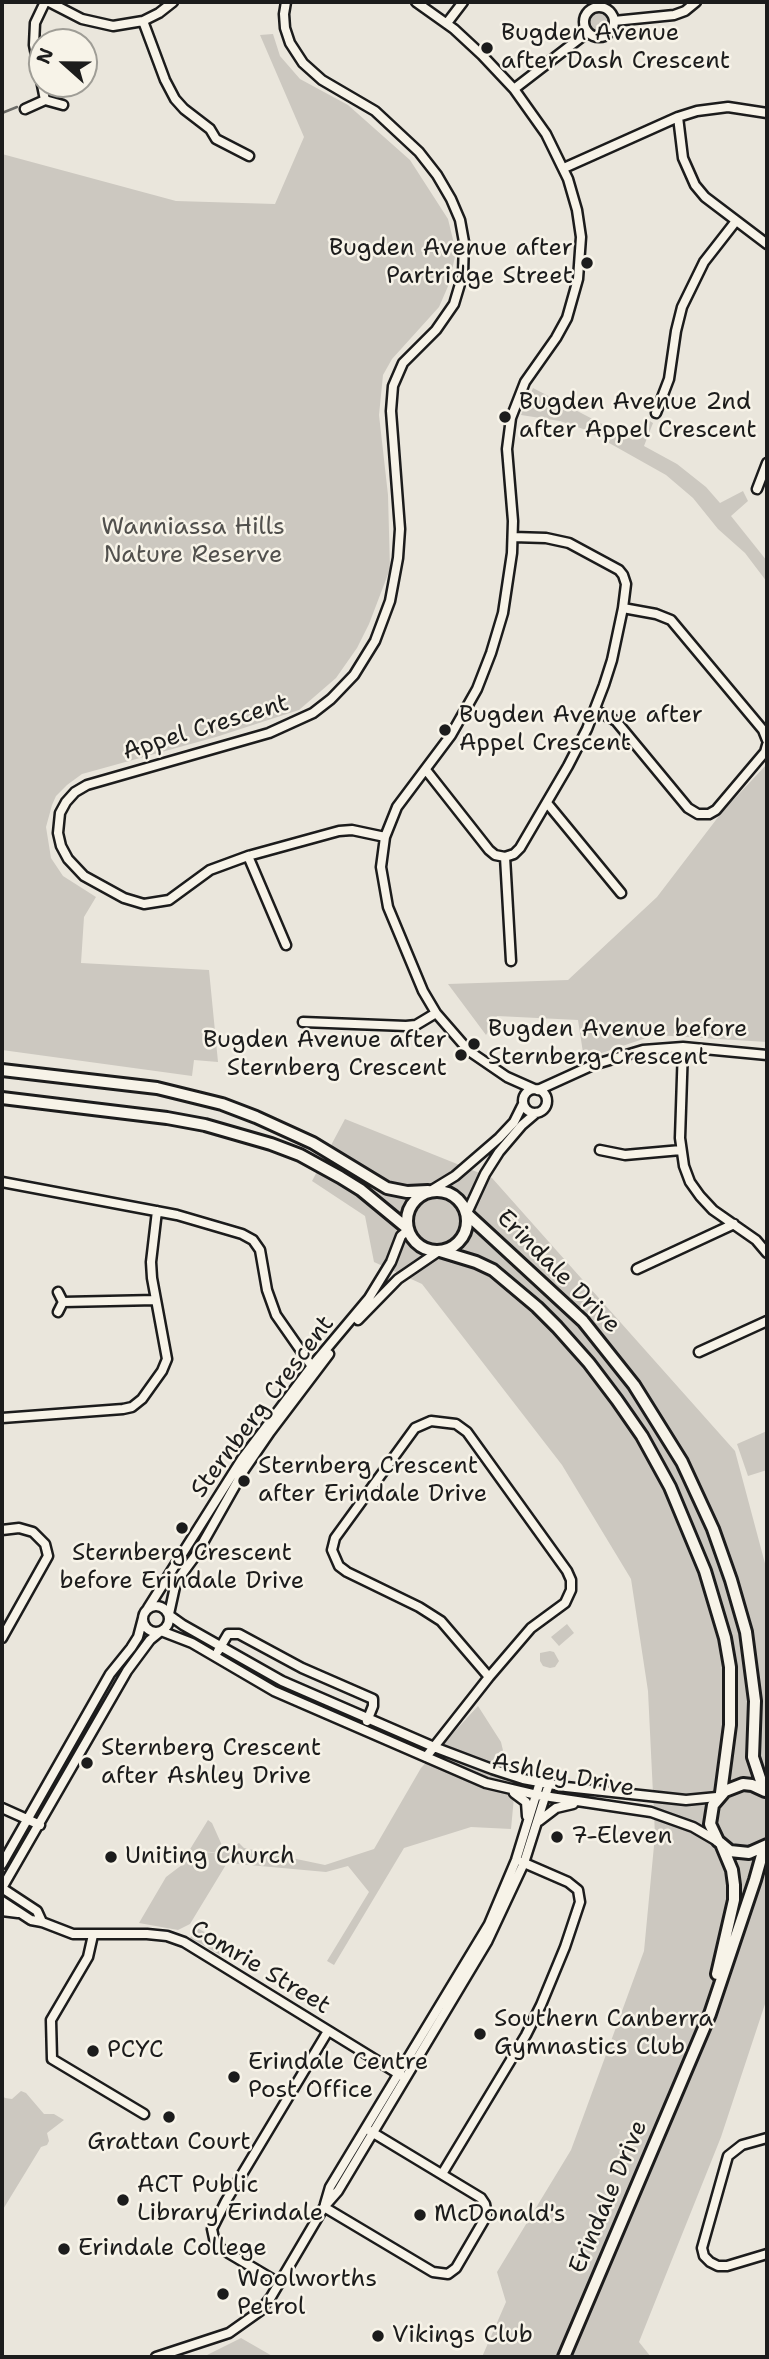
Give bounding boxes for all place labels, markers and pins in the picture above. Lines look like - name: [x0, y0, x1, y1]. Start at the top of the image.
- place label: Bugden Avenue after Dash Crescent: [501, 20, 730, 76]
- marker: Bugden Avenue after Dash Crescent: [479, 40, 495, 56]
- place label: Bugden Avenue after Partridge Street: [329, 235, 573, 291]
- marker: Bugden Avenue after Partridge Street: [579, 255, 595, 271]
- place label: Bugden Avenue 2nd after Appel Crescent: [519, 389, 757, 445]
- marker: Bugden Avenue 2nd after Appel Crescent: [497, 409, 513, 425]
- place label: Bugden Avenue after Appel Crescent: [459, 702, 703, 758]
- marker: Bugden Avenue after Appel Crescent: [437, 722, 453, 738]
- place label: Bugden Avenue before Sternberg Crescent: [488, 1016, 748, 1072]
- place label: Bugden Avenue after Sternberg Crescent: [203, 1027, 447, 1083]
- marker: Bugden Avenue before Sternberg Crescent: [466, 1036, 482, 1052]
- marker: Bugden Avenue after Sternberg Crescent: [453, 1047, 469, 1063]
- place label: Sternberg Crescent after Erindale Drive: [258, 1453, 487, 1509]
- marker: Sternberg Crescent after Erindale Drive: [236, 1473, 252, 1489]
- marker: Sternberg Crescent before Erindale Drive: [174, 1520, 190, 1536]
- place label: Sternberg Crescent before Erindale Drive: [60, 1540, 304, 1596]
- place label: Sternberg Crescent after Ashley Drive: [101, 1735, 321, 1791]
- marker: Sternberg Crescent after Ashley Drive: [79, 1755, 95, 1771]
- place label: 7-Eleven: [571, 1823, 672, 1851]
- marker: 7-Eleven: [549, 1829, 565, 1845]
- place label: Uniting Church: [125, 1843, 295, 1871]
- marker: Uniting Church: [103, 1849, 119, 1865]
- place label: Southern Canberra Gymnastics Club: [494, 2006, 713, 2062]
- marker: Southern Canberra Gymnastics Club: [472, 2026, 488, 2042]
- place label: PCYC: [107, 2037, 164, 2065]
- marker: PCYC: [85, 2043, 101, 2059]
- place label: Erindale Centre Post Office: [248, 2049, 428, 2105]
- marker: Erindale Centre Post Office: [226, 2069, 242, 2085]
- marker: Grattan Court: [161, 2109, 177, 2125]
- place label: Grattan Court: [87, 2129, 251, 2157]
- place label: ACT Public Library Erindale: [137, 2172, 323, 2228]
- marker: ACT Public Library Erindale: [115, 2192, 131, 2208]
- place label: McDonald's: [434, 2201, 566, 2229]
- marker: McDonald's: [412, 2207, 428, 2223]
- place label: Erindale College: [78, 2235, 267, 2263]
- marker: Erindale College: [56, 2241, 72, 2257]
- place label: Woolworths Petrol: [237, 2266, 377, 2322]
- marker: Woolworths Petrol: [215, 2286, 231, 2302]
- place label: Vikings Club: [392, 2322, 533, 2350]
- marker: Vikings Club: [370, 2328, 386, 2344]

